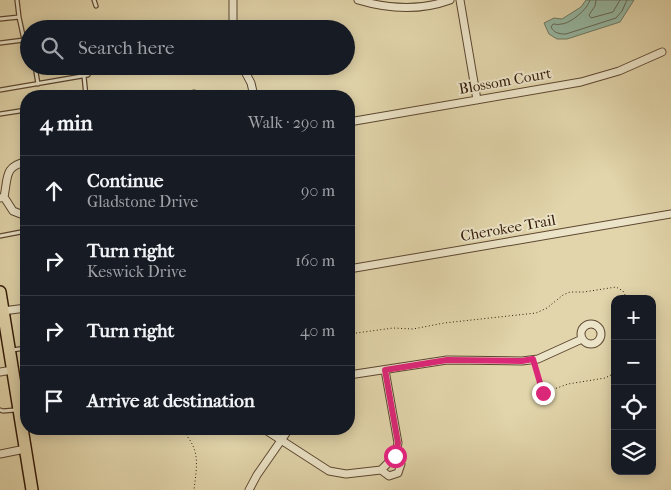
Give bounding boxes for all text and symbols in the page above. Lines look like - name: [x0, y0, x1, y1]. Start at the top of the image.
- search box: [20, 20, 355, 75]
- icon: search: [38, 34, 66, 62]
- text: Search here: [78, 37, 174, 59]
- street label: Blossom Court: [457, 64, 553, 98]
- text: 4 min: [40, 111, 93, 135]
- text: Walk · 290 m: [248, 113, 335, 132]
- text: Continue: [87, 170, 163, 192]
- icon: ahead: [40, 177, 68, 205]
- text: 90 m: [301, 181, 335, 200]
- text: Gladstone Drive: [87, 192, 198, 211]
- street label: Cherokee Trail: [459, 211, 557, 245]
- text: Turn right: [87, 240, 174, 262]
- icon: right: [40, 247, 68, 275]
- text: 160 m: [295, 251, 335, 270]
- text: Keswick Drive: [87, 262, 186, 281]
- map controls: [611, 295, 656, 475]
- button: +: [611, 295, 656, 340]
- icon: right: [40, 317, 68, 345]
- text: Turn right: [87, 320, 174, 342]
- text: 40 m: [300, 321, 335, 340]
- button: −: [611, 340, 656, 385]
- route end: [532, 382, 555, 405]
- button: locate: [611, 385, 656, 430]
- icon: arrive: [40, 387, 68, 415]
- text: Arrive at destination: [87, 390, 255, 412]
- button: layers: [611, 430, 656, 475]
- route start: [384, 445, 407, 468]

